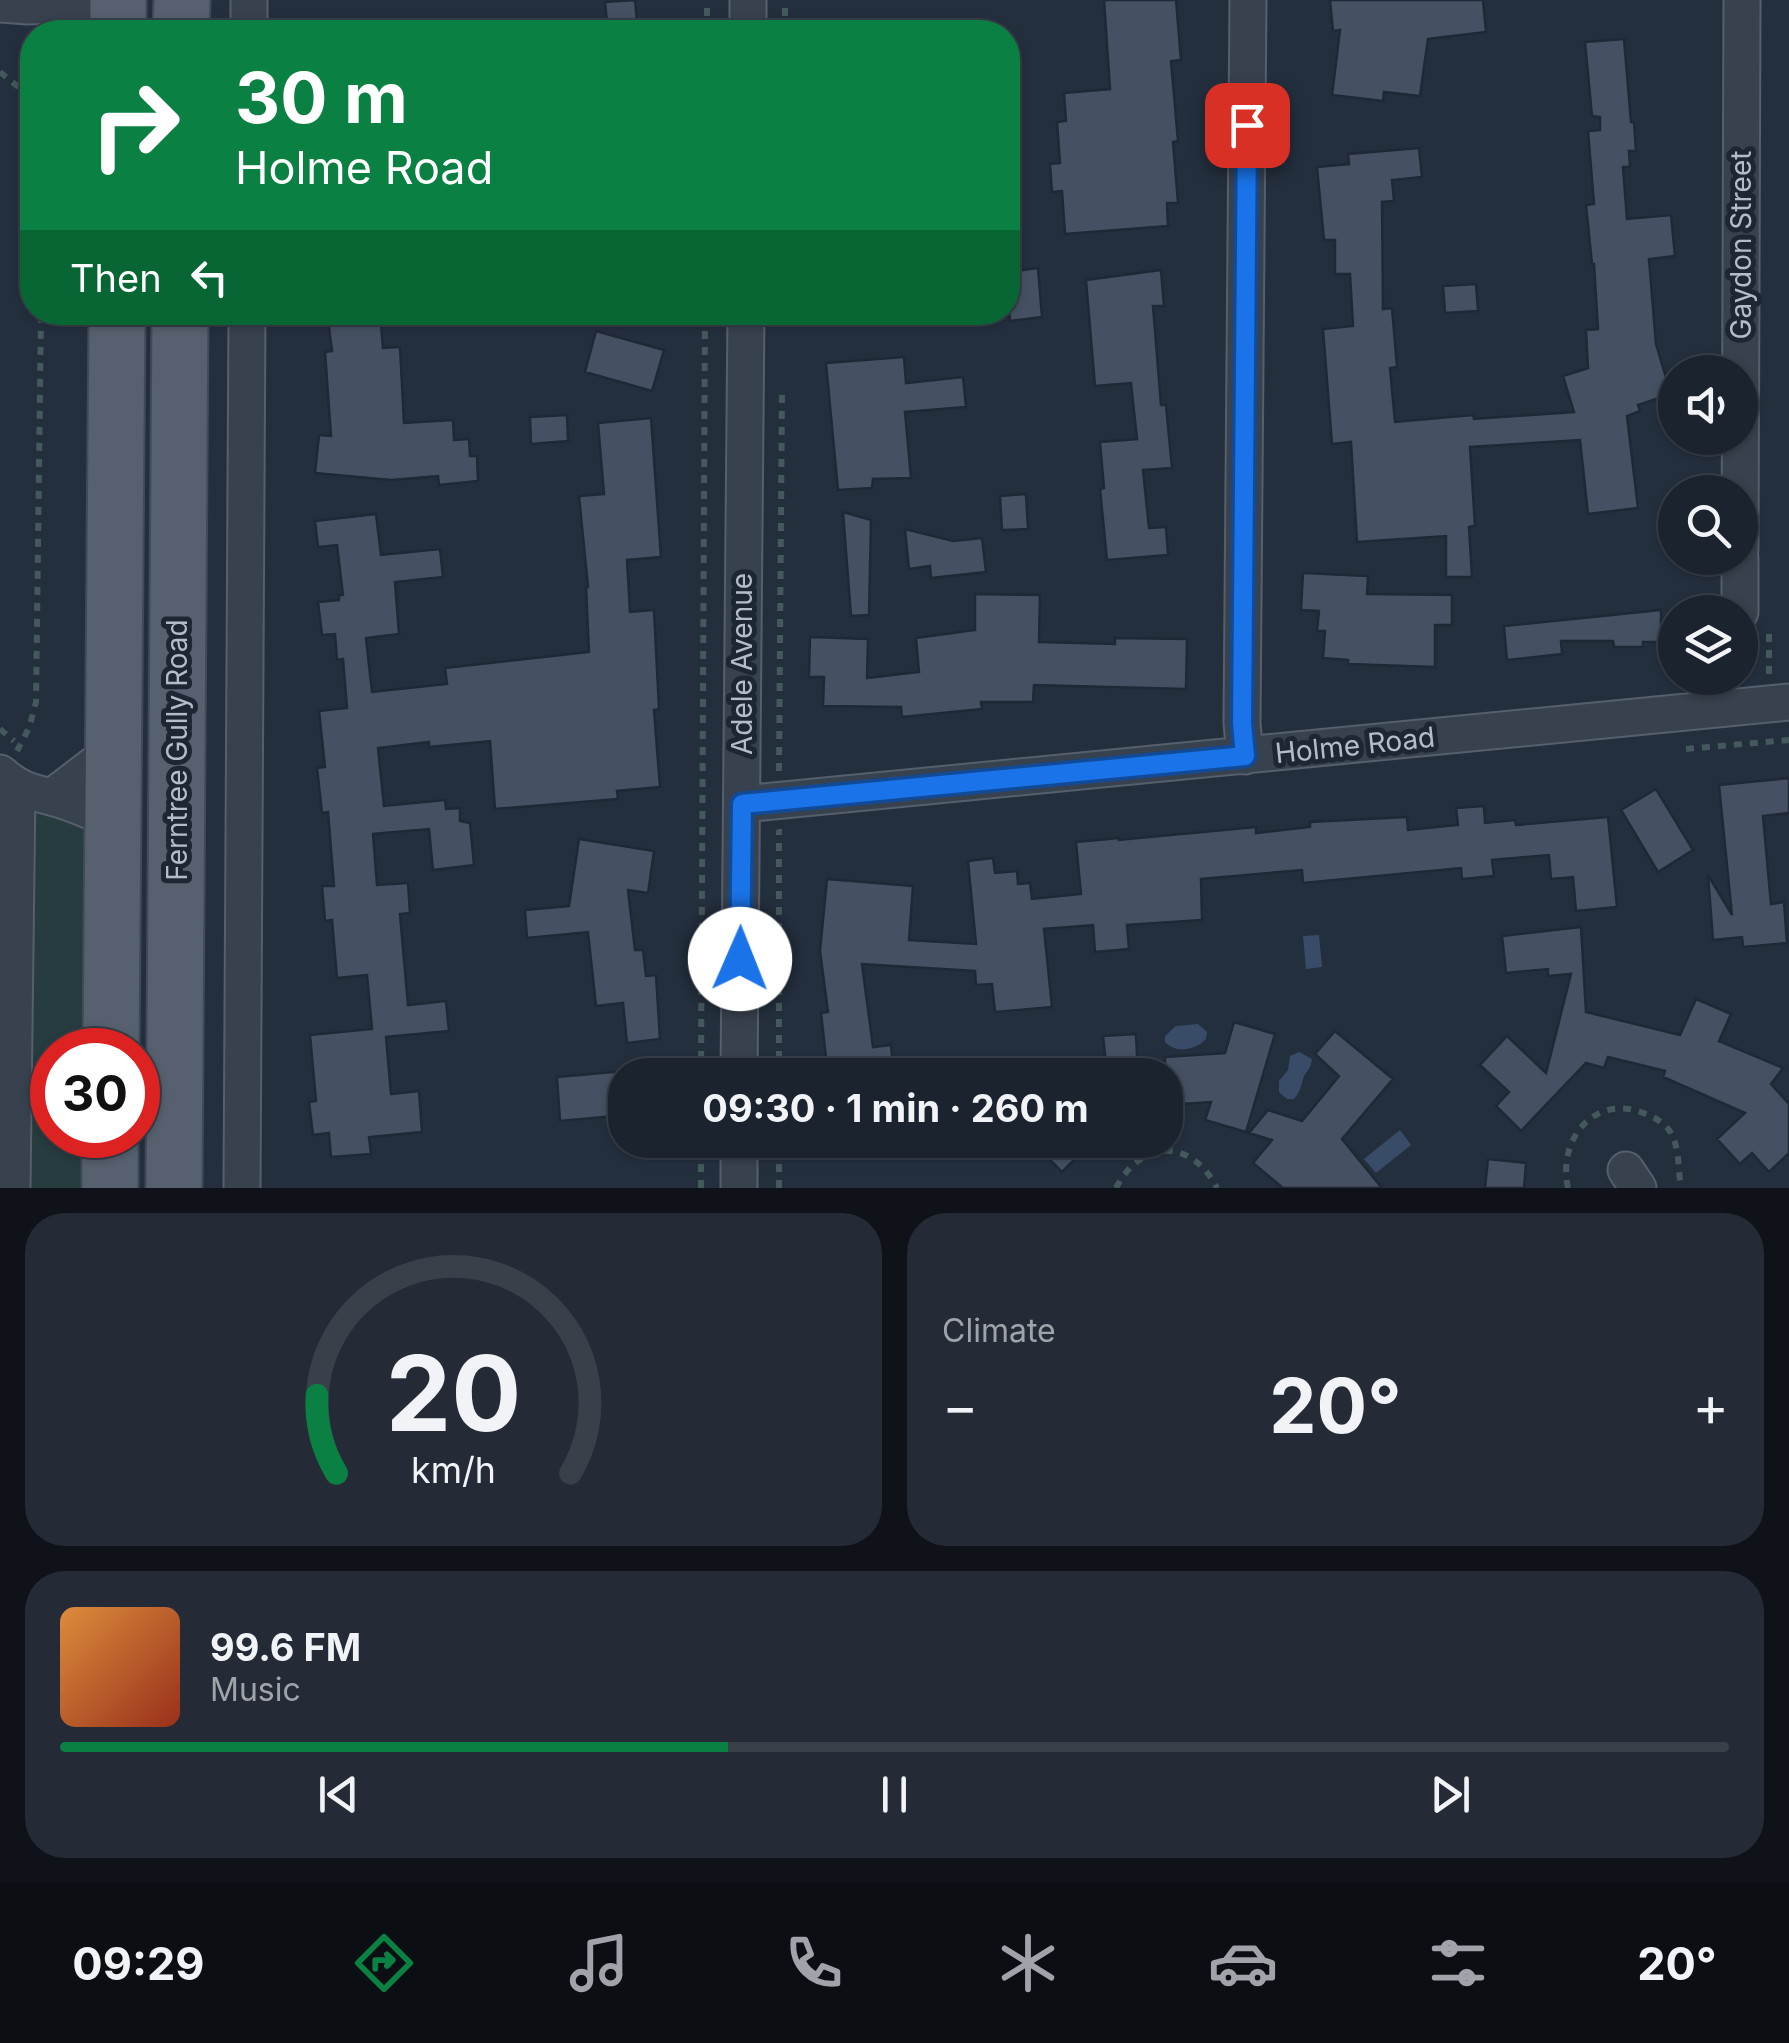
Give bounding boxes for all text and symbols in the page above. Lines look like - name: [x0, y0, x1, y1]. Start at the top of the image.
- text: 30 m: [235, 55, 408, 140]
- icon: right: [70, 60, 200, 190]
- pin: [1205, 83, 1290, 168]
- icon: arrive: [1220, 98, 1275, 153]
- text: Holme Road: [235, 140, 493, 195]
- street label: Gaydon Street: [1724, 151, 1758, 339]
- icon: left: [182, 250, 237, 305]
- text: Then: [70, 255, 162, 301]
- map controls: [1658, 355, 1758, 695]
- button: sound: [1658, 355, 1758, 455]
- button: search: [1658, 475, 1758, 575]
- street label: Adele Avenue: [725, 573, 759, 755]
- button: layers: [1658, 595, 1758, 695]
- street label: Ferntree Gully Road: [160, 619, 194, 881]
- street label: Holme Road: [1273, 720, 1437, 770]
- position arrow: [688, 907, 792, 1011]
- speed limit sign: 30: [30, 1028, 160, 1158]
- text: 09:30 · 1 min · 260 m: [702, 1085, 1089, 1131]
- text: Climate: [942, 1311, 1056, 1350]
- text: 20: [386, 1330, 521, 1456]
- text: 20°: [1269, 1360, 1402, 1451]
- text: −: [942, 1373, 978, 1439]
- text: +: [1693, 1373, 1729, 1439]
- text: km/h: [411, 1448, 496, 1492]
- text: 99.6 FM: [210, 1624, 361, 1670]
- text: Music: [210, 1670, 301, 1709]
- icon: previous: [311, 1767, 366, 1822]
- icon: pause: [867, 1767, 922, 1822]
- icon: next: [1423, 1767, 1478, 1822]
- icon: directions: [349, 1928, 419, 1998]
- icon: music: [564, 1928, 634, 1998]
- icon: phone: [779, 1928, 849, 1998]
- icon: climate: [993, 1928, 1063, 1998]
- icon: car: [1208, 1928, 1278, 1998]
- icon: filters: [1423, 1928, 1493, 1998]
- text: 09:29: [72, 1936, 205, 1991]
- text: 20°: [1637, 1936, 1717, 1991]

